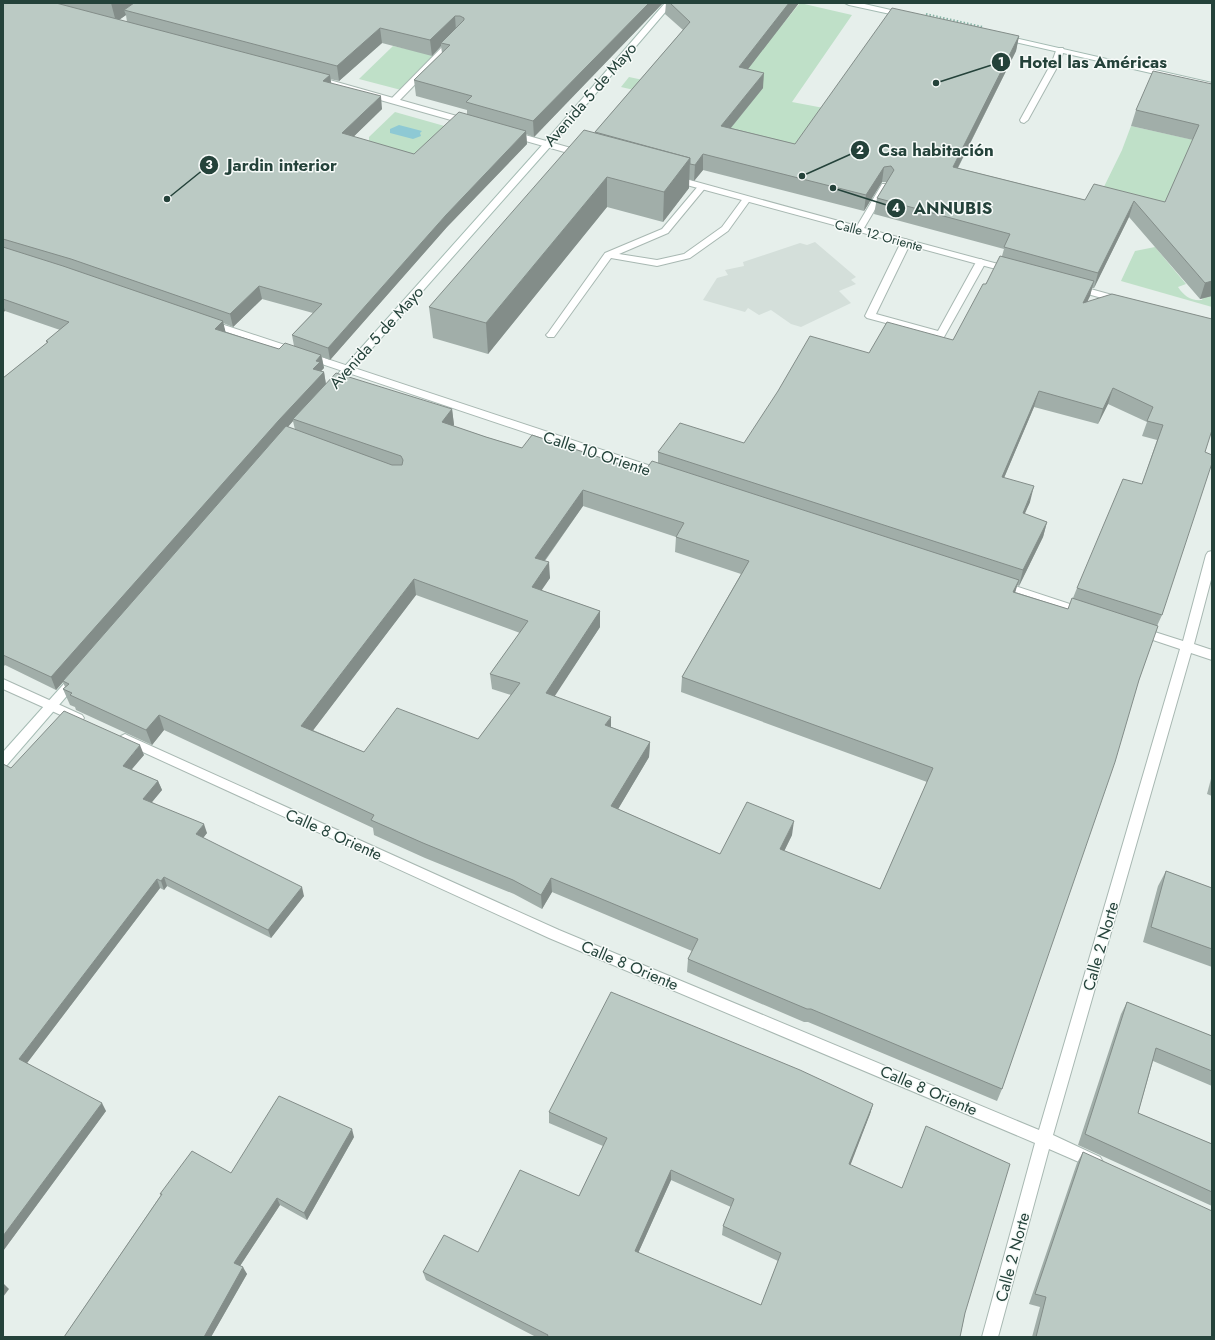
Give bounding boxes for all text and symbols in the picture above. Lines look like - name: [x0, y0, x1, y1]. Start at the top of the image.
- street label: Avenida 5 de Mayo: [539, 37, 642, 151]
- callout: Hotel las Américas: [991, 48, 1175, 77]
- text: Hotel las Américas: [1019, 50, 1167, 74]
- text: 1: [998, 53, 1004, 71]
- callout: Csa habitación: [850, 136, 1001, 165]
- text: Csa habitación: [878, 138, 994, 162]
- text: 2: [856, 141, 864, 159]
- callout: Jardin interior: [199, 150, 345, 179]
- text: Jardin interior: [224, 153, 337, 177]
- text: 3: [205, 156, 213, 174]
- callout: ANNUBIS: [886, 194, 1001, 223]
- text: ANNUBIS: [913, 196, 992, 220]
- text: 4: [892, 199, 900, 217]
- street label: Calle 12 Oriente: [833, 215, 925, 256]
- street label: Avenida 5 de Mayo: [324, 281, 429, 394]
- street label: Calle 10 Oriente: [540, 425, 654, 482]
- street label: Calle 8 Oriente: [282, 803, 386, 866]
- street label: Calle 2 Norte: [1077, 899, 1124, 993]
- street label: Calle 8 Oriente: [578, 935, 682, 996]
- street label: Calle 8 Oriente: [877, 1060, 981, 1121]
- street label: Calle 2 Norte: [990, 1210, 1035, 1304]

